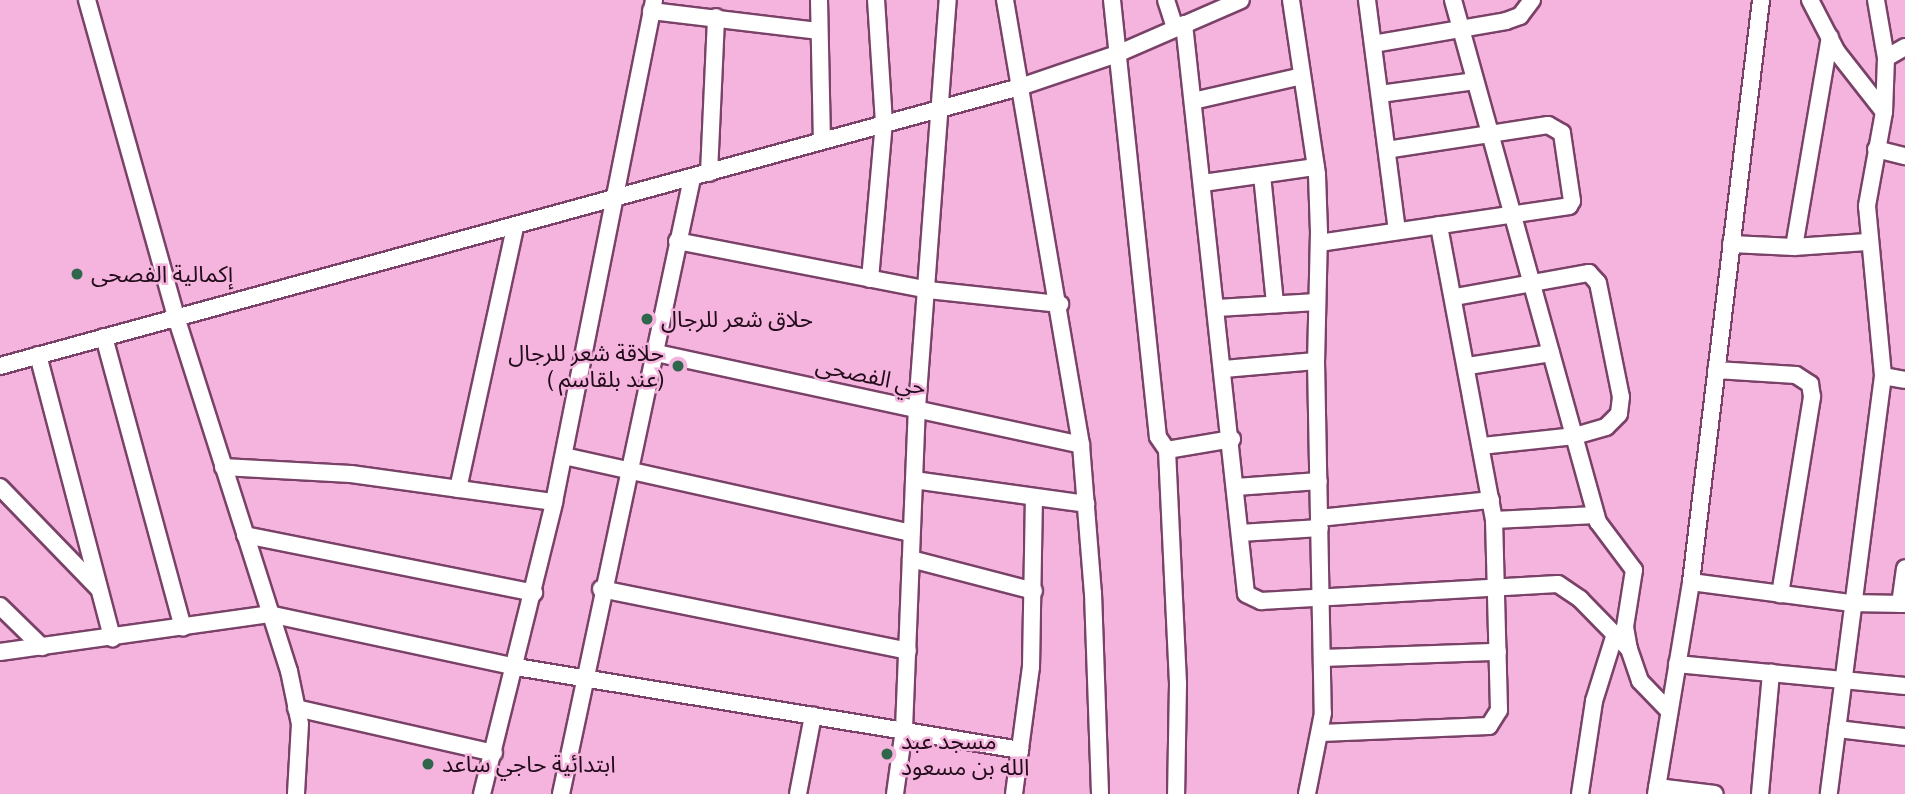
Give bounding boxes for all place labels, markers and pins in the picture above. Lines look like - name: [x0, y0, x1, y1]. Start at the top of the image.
- place label: إكمالية الفصحى: [91, 260, 233, 288]
- marker: إكمالية الفصحى: [69, 266, 85, 282]
- place label: حلاق شعر للرجال: [661, 305, 813, 333]
- marker: حلاق شعر للرجال: [639, 311, 655, 327]
- place label: حلاقة شعر للرجال ( عند بلقاسم): [508, 339, 664, 393]
- marker: حلاقة شعر للرجال ( عند بلقاسم): [670, 358, 686, 374]
- place label: مسجد عبد الله بن مسعود: [901, 727, 1029, 781]
- marker: مسجد عبد الله بن مسعود: [879, 746, 895, 762]
- place label: ابتدائية حاجي ساعد: [442, 750, 616, 778]
- marker: ابتدائية حاجي ساعد: [420, 756, 436, 772]

